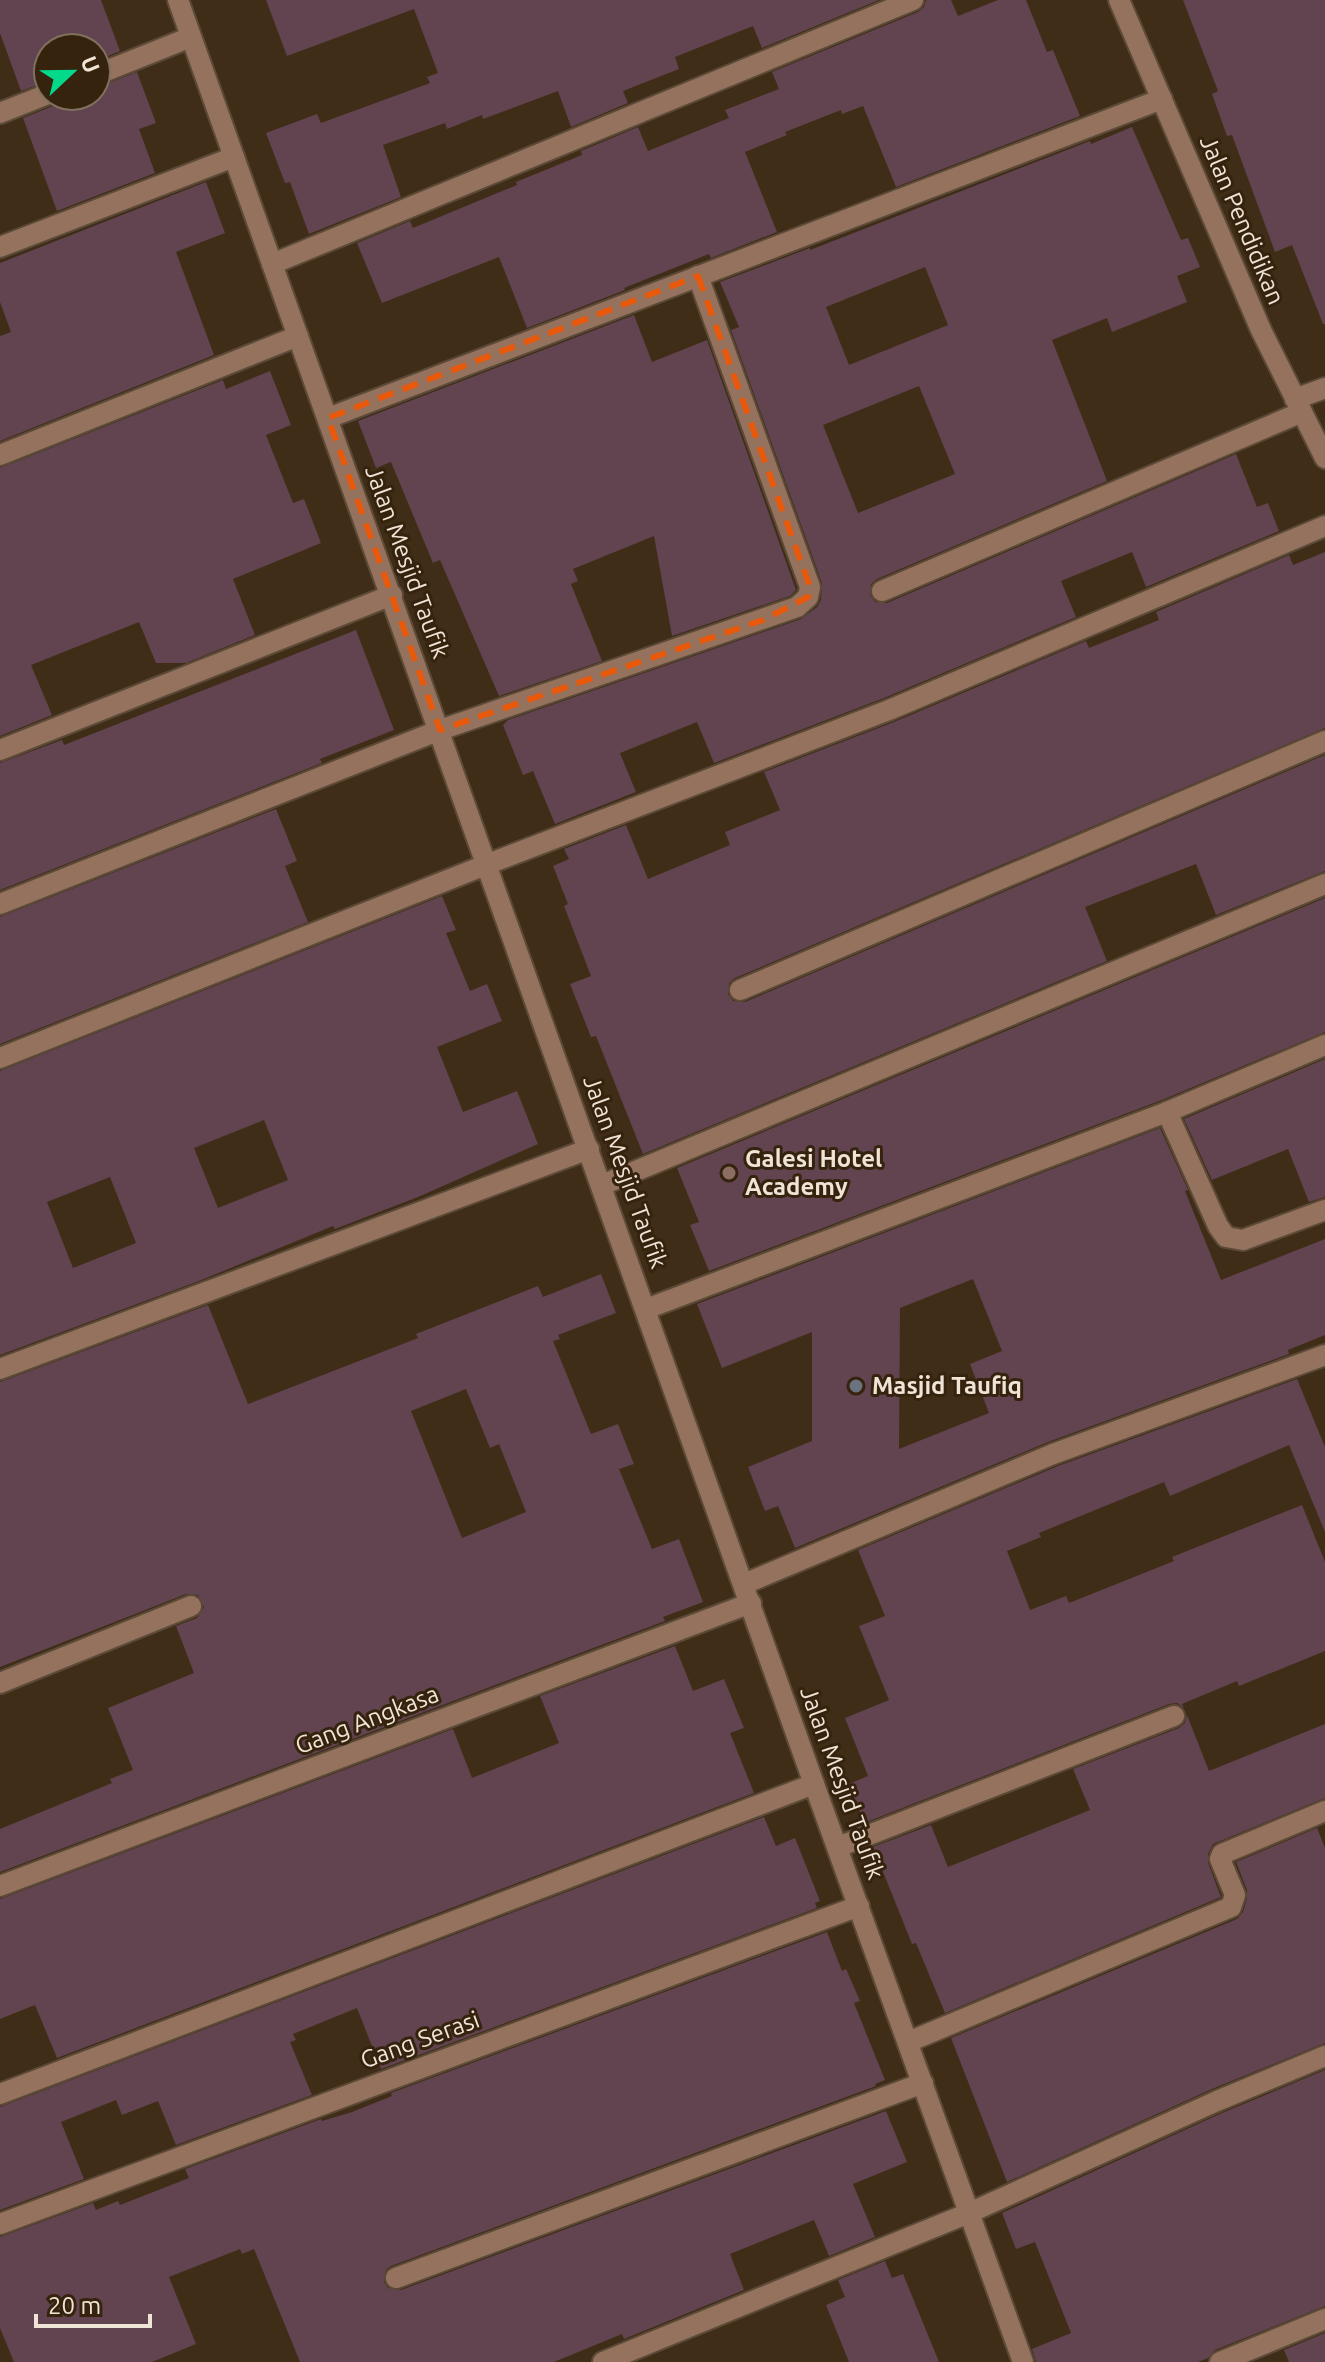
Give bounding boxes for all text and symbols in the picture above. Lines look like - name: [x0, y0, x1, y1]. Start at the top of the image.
- north arrow: [32, 32, 112, 112]
- text: U: [77, 52, 105, 76]
- street label: Jalan Pendidikan: [1195, 131, 1290, 308]
- street label: Jalan Mesjid Taufik: [360, 462, 455, 662]
- street label: Jalan Mesjid Taufik: [578, 1072, 673, 1272]
- place label: Galesi Hotel Academy: [745, 1145, 882, 1200]
- marker: Galesi Hotel Academy: [720, 1164, 738, 1182]
- place label: Masjid Taufiq: [872, 1372, 1022, 1399]
- marker: Masjid Taufiq: [847, 1377, 865, 1395]
- street label: Gang Angkasa: [291, 1680, 442, 1759]
- street label: Jalan Mesjid Taufik: [795, 1683, 890, 1883]
- street label: Gang Serasi: [357, 2006, 483, 2074]
- scale bar: [36, 2278, 150, 2328]
- text: 20 m: [48, 2292, 101, 2319]

